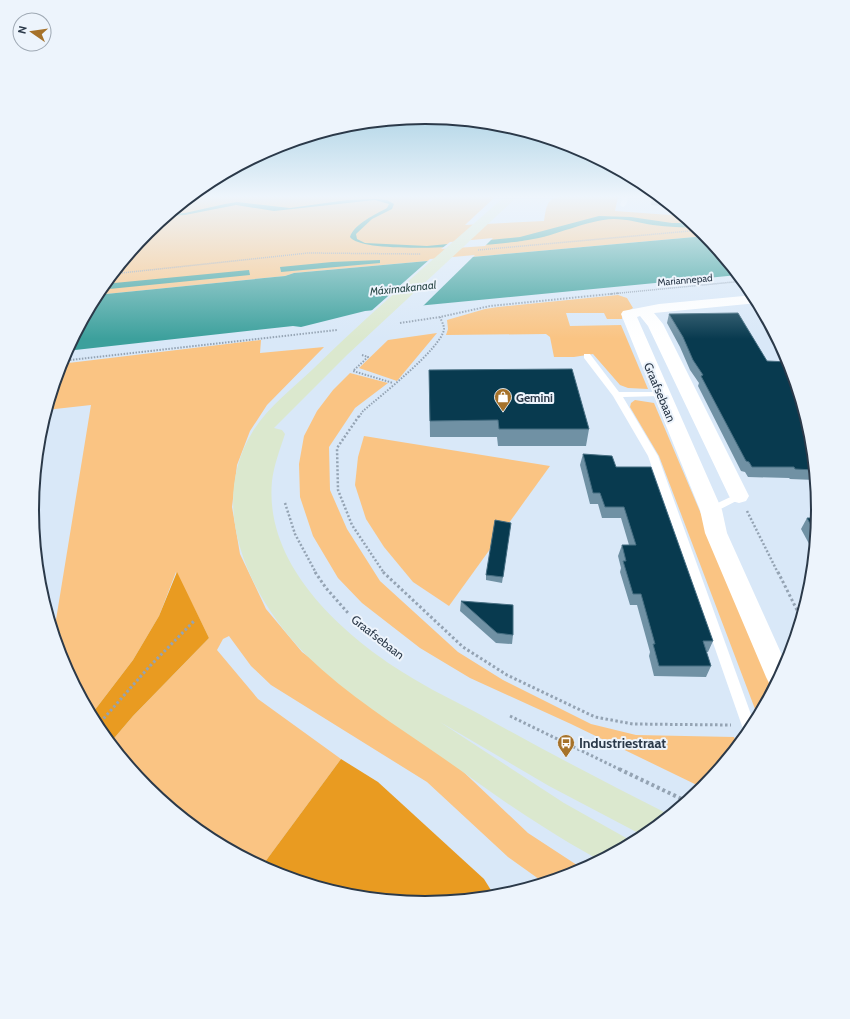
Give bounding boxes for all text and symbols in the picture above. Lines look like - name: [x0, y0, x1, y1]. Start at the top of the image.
- north arrow: [12, 12, 52, 52]
- text: N: [15, 24, 30, 35]
- street label: Mariannepad: [657, 271, 713, 289]
- water label: Máximakanaal: [368, 278, 437, 299]
- street label: Graafsebaan: [641, 360, 679, 424]
- shop icon: Gemini: [493, 387, 513, 412]
- place label: Gemini: [516, 390, 553, 405]
- street label: Graafsebaan: [349, 612, 408, 663]
- bus stop icon: Industriestraat: [556, 733, 576, 758]
- place label: Industriestraat: [579, 734, 666, 752]

